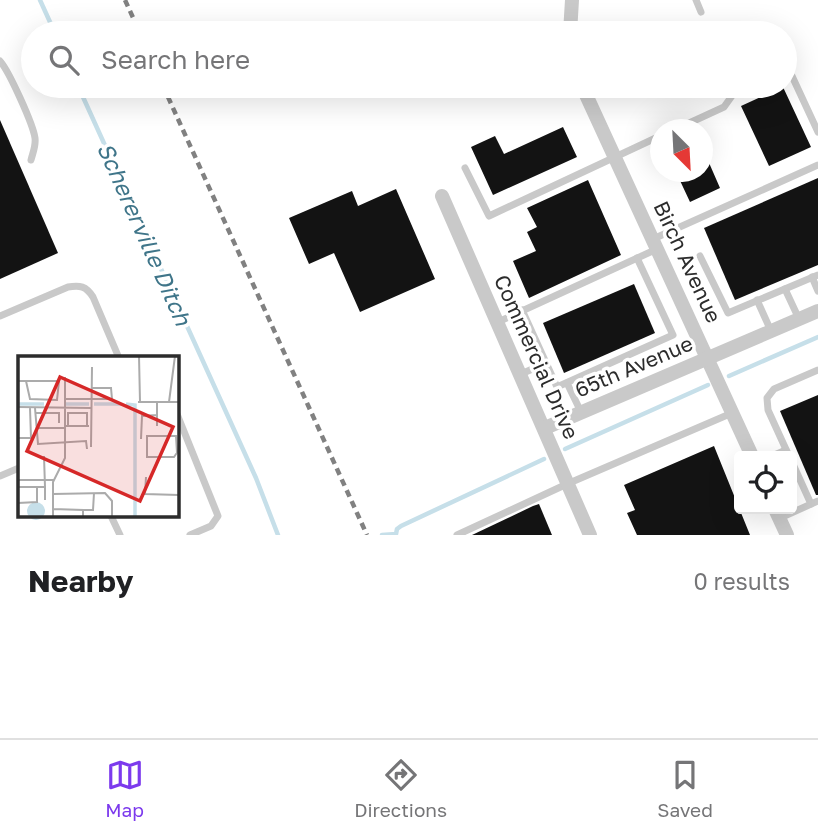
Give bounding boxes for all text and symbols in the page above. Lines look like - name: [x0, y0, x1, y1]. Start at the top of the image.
- search box: [21, 21, 797, 98]
- icon: search: [45, 41, 83, 79]
- text: Search here: [101, 44, 250, 75]
- north arrow: [650, 119, 713, 182]
- water label: Schererville Ditch: [92, 138, 198, 330]
- street label: Birch Avenue: [648, 197, 727, 327]
- street label: Commercial Drive: [489, 270, 585, 443]
- street label: 65th Avenue: [571, 330, 696, 403]
- inset map: [18, 356, 178, 518]
- map controls: [734, 451, 797, 514]
- button: locate: [734, 451, 797, 514]
- text: Nearby: [28, 563, 133, 599]
- text: 0 results: [694, 567, 790, 595]
- tab: Map: [105, 756, 144, 821]
- tab: Directions: [354, 756, 447, 821]
- tab: Saved: [657, 756, 713, 821]

